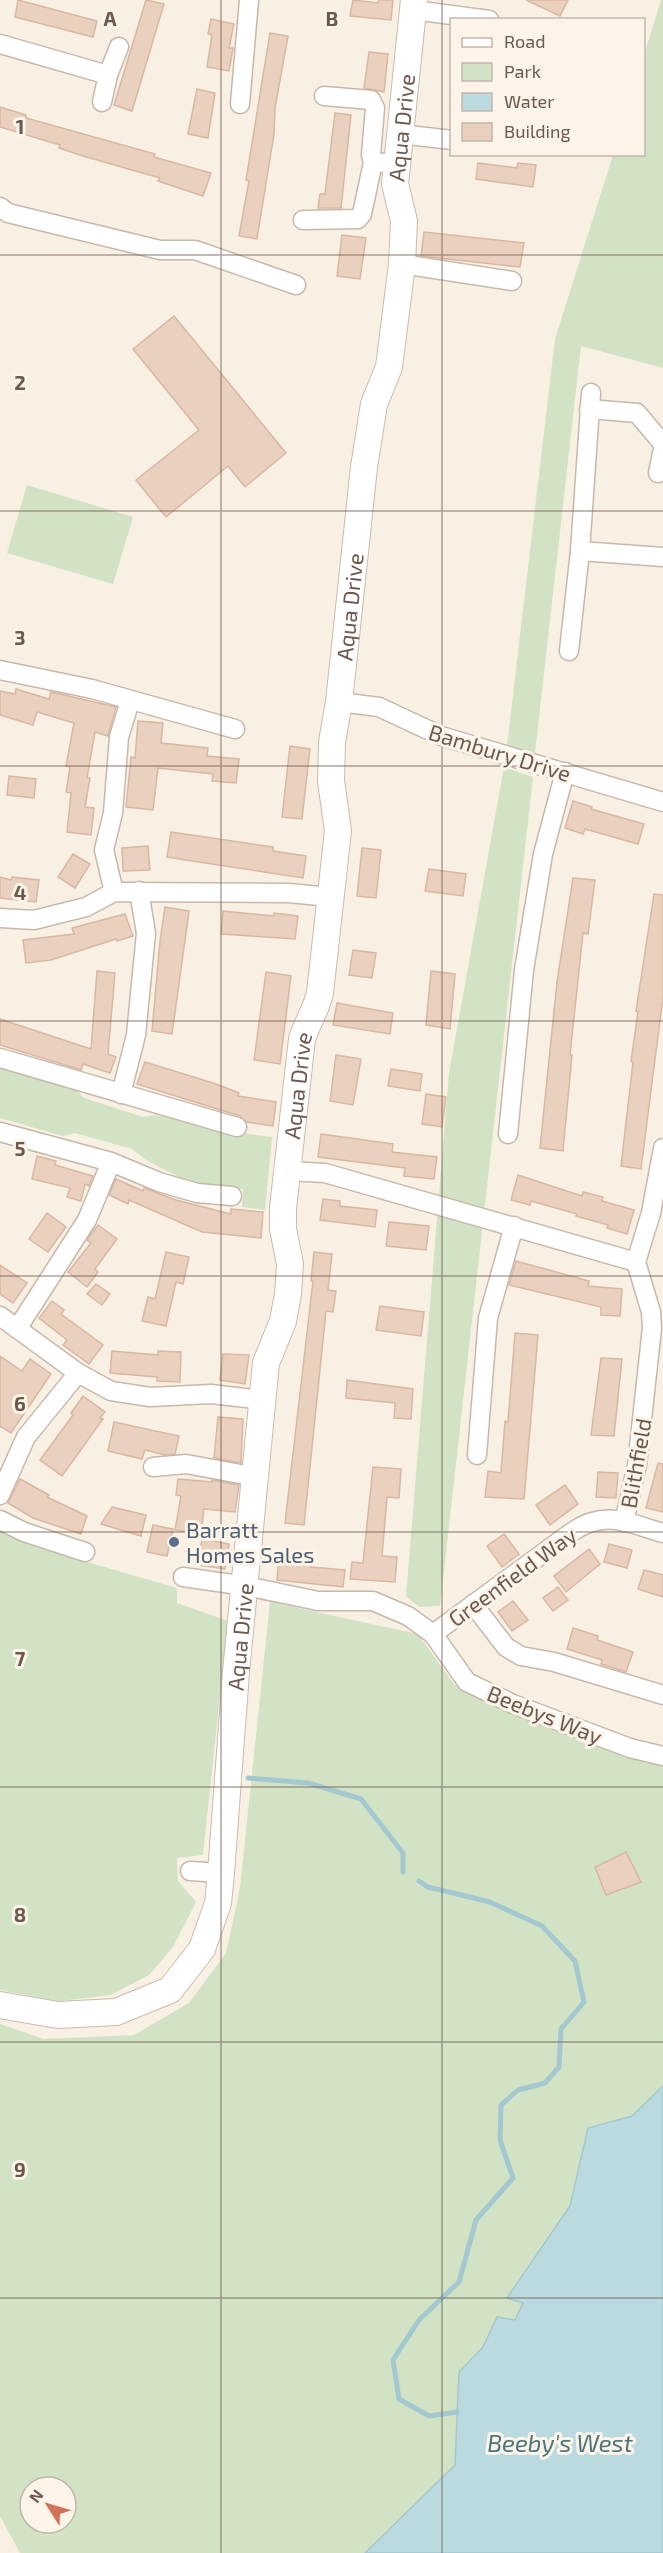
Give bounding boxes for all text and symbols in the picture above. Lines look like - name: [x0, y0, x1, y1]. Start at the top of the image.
- text: A: [103, 6, 117, 30]
- text: B: [326, 6, 338, 30]
- legend: [450, 18, 645, 156]
- text: Road: [504, 30, 545, 52]
- text: Park: [504, 60, 541, 82]
- street label: Aqua Drive: [382, 72, 419, 183]
- text: Water: [504, 90, 554, 112]
- text: 1: [16, 114, 24, 138]
- text: Building: [504, 120, 571, 142]
- text: 2: [14, 370, 26, 394]
- street label: Aqua Drive: [330, 552, 368, 662]
- text: 3: [14, 625, 26, 649]
- street label: Bambury Drive: [426, 718, 574, 786]
- text: 4: [14, 880, 27, 904]
- street label: Aqua Drive: [278, 1028, 317, 1141]
- text: 5: [14, 1136, 26, 1160]
- text: 6: [14, 1391, 26, 1415]
- street label: Blithfield: [614, 1416, 656, 1510]
- place label: Barratt Homes Sales: [186, 1516, 314, 1567]
- street label: Greenfield Way: [443, 1521, 581, 1631]
- marker: Barratt Homes Sales: [167, 1535, 181, 1549]
- street label: Aqua Drive: [222, 1582, 258, 1692]
- text: 7: [15, 1646, 26, 1670]
- street label: Beebys Way: [484, 1679, 606, 1749]
- text: 8: [14, 1902, 26, 1926]
- text: 9: [14, 2157, 26, 2181]
- water label: Beeby's West: [487, 2428, 634, 2457]
- north arrow: [18, 2475, 78, 2535]
- text: N: [25, 2485, 47, 2506]

